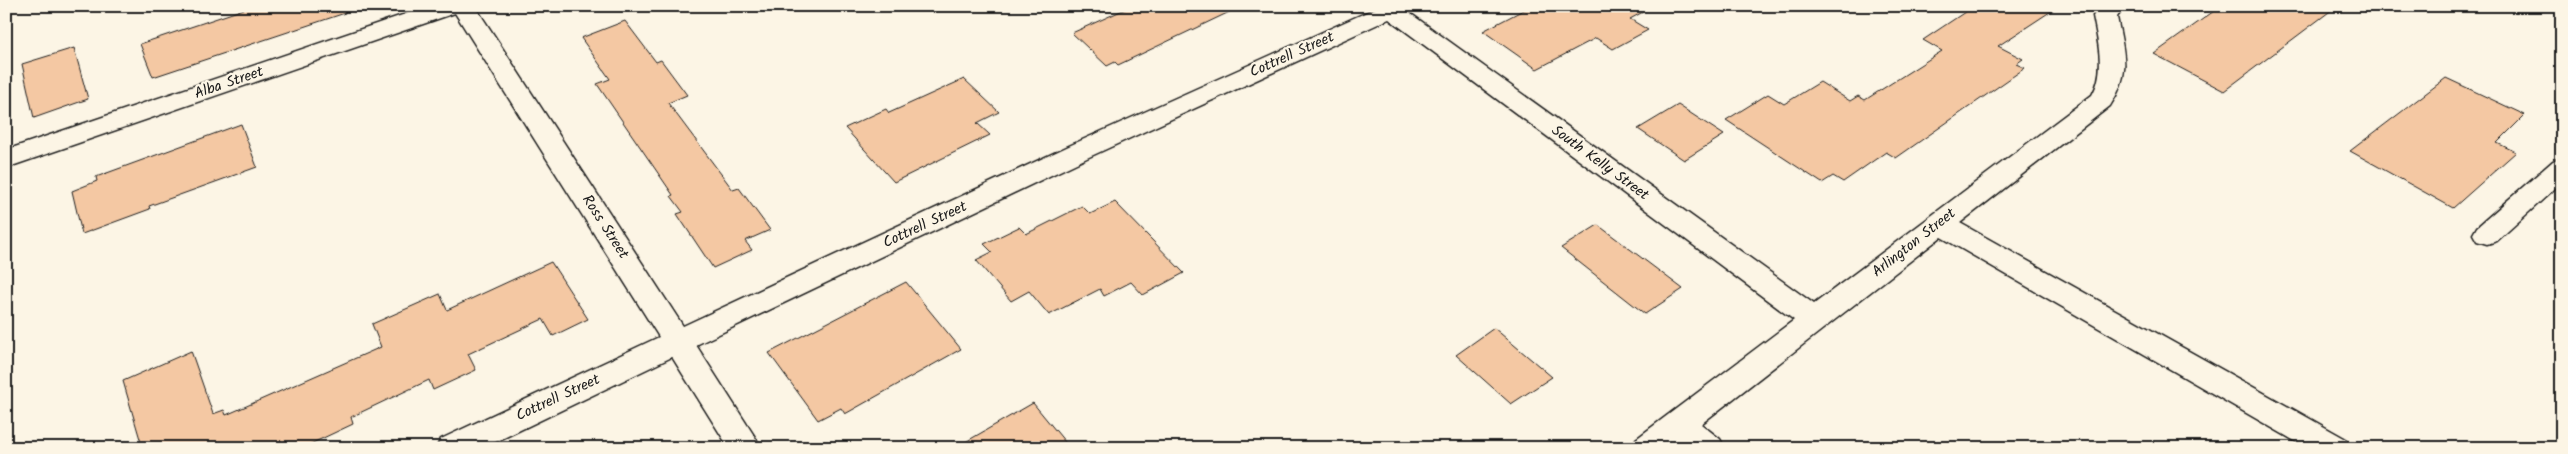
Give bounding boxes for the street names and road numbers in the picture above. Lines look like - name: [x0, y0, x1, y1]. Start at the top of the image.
- street label: Cottrell Street: [1246, 26, 1338, 84]
- street label: Alba Street: [191, 60, 267, 106]
- street label: South Kelly Street: [1546, 119, 1654, 207]
- street label: Ross Street: [575, 190, 635, 264]
- street label: Cottrell Street: [879, 195, 971, 255]
- street label: Arlington Street: [1867, 202, 1961, 284]
- street label: Cottrell Street: [512, 368, 604, 428]

